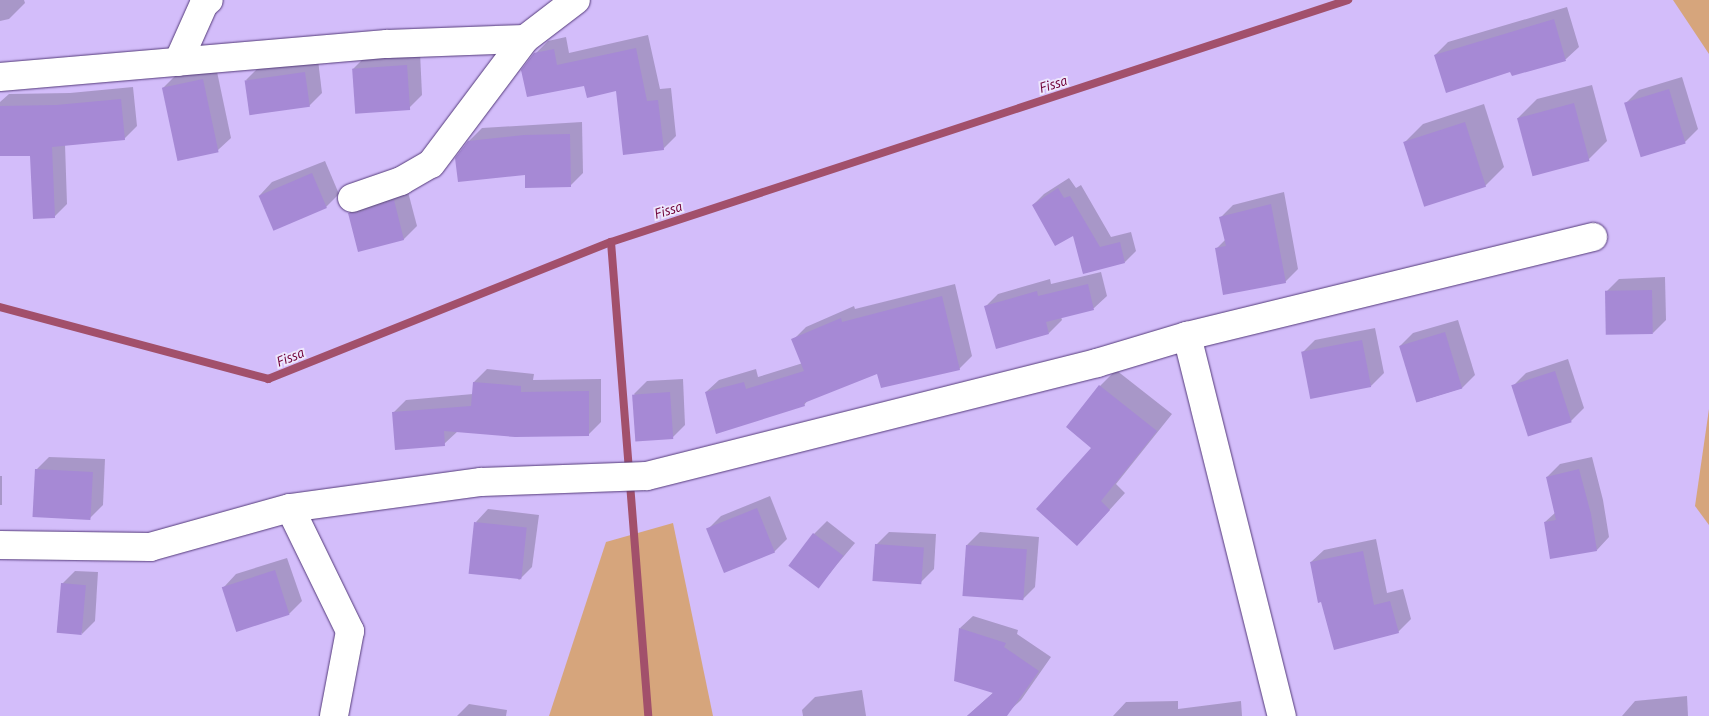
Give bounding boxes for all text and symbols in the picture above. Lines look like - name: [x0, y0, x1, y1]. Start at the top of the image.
- water label: Fissa: [1037, 72, 1069, 96]
- water label: Fissa: [652, 198, 684, 222]
- water label: Fissa: [274, 344, 306, 370]

